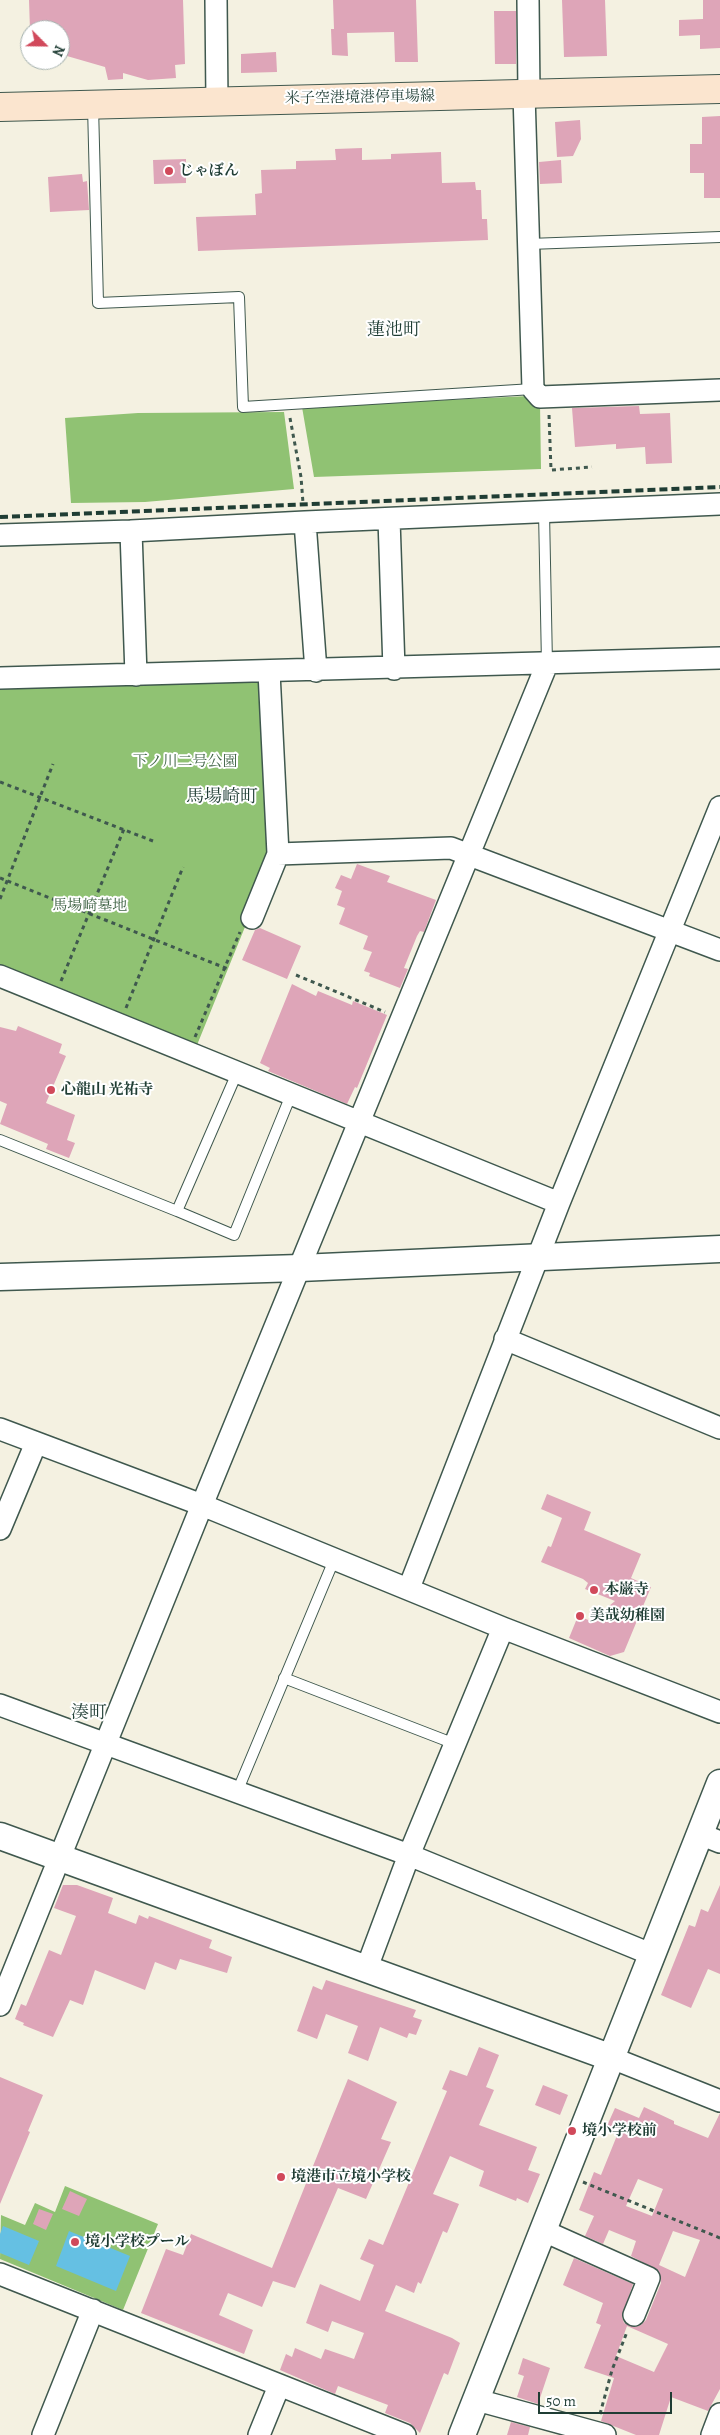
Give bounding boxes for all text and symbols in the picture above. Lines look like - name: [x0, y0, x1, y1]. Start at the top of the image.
- north arrow: [20, 20, 70, 70]
- text: N: [48, 42, 69, 59]
- street label: 米子空港境港停車場線: [285, 88, 435, 108]
- place label: じゃぼん: [179, 162, 239, 180]
- marker: じゃぼん: [163, 165, 175, 177]
- district label: 蓮池町: [367, 320, 421, 342]
- park label: 下ノ川二号公園: [133, 753, 237, 771]
- district label: 馬場崎町: [186, 787, 258, 809]
- park label: 馬場崎墓地: [53, 897, 127, 915]
- place label: 心龍山 光祐寺: [61, 1081, 154, 1099]
- marker: 心龍山 光祐寺: [45, 1084, 57, 1096]
- place label: 本巌寺: [604, 1581, 649, 1599]
- marker: 本巌寺: [588, 1584, 600, 1596]
- place label: 美哉幼稚園: [590, 1607, 665, 1625]
- marker: 美哉幼稚園: [574, 1610, 586, 1622]
- district label: 湊町: [71, 1703, 107, 1725]
- place label: 境小学校前: [582, 2122, 657, 2140]
- marker: 境小学校前: [566, 2125, 578, 2137]
- place label: 境港市立境小学校: [291, 2168, 411, 2186]
- marker: 境港市立境小学校: [275, 2171, 287, 2183]
- place label: 境小学校プール: [85, 2233, 190, 2251]
- marker: 境小学校プール: [69, 2236, 81, 2248]
- scale bar: [540, 2382, 674, 2414]
- text: 50 m: [546, 2391, 576, 2411]

